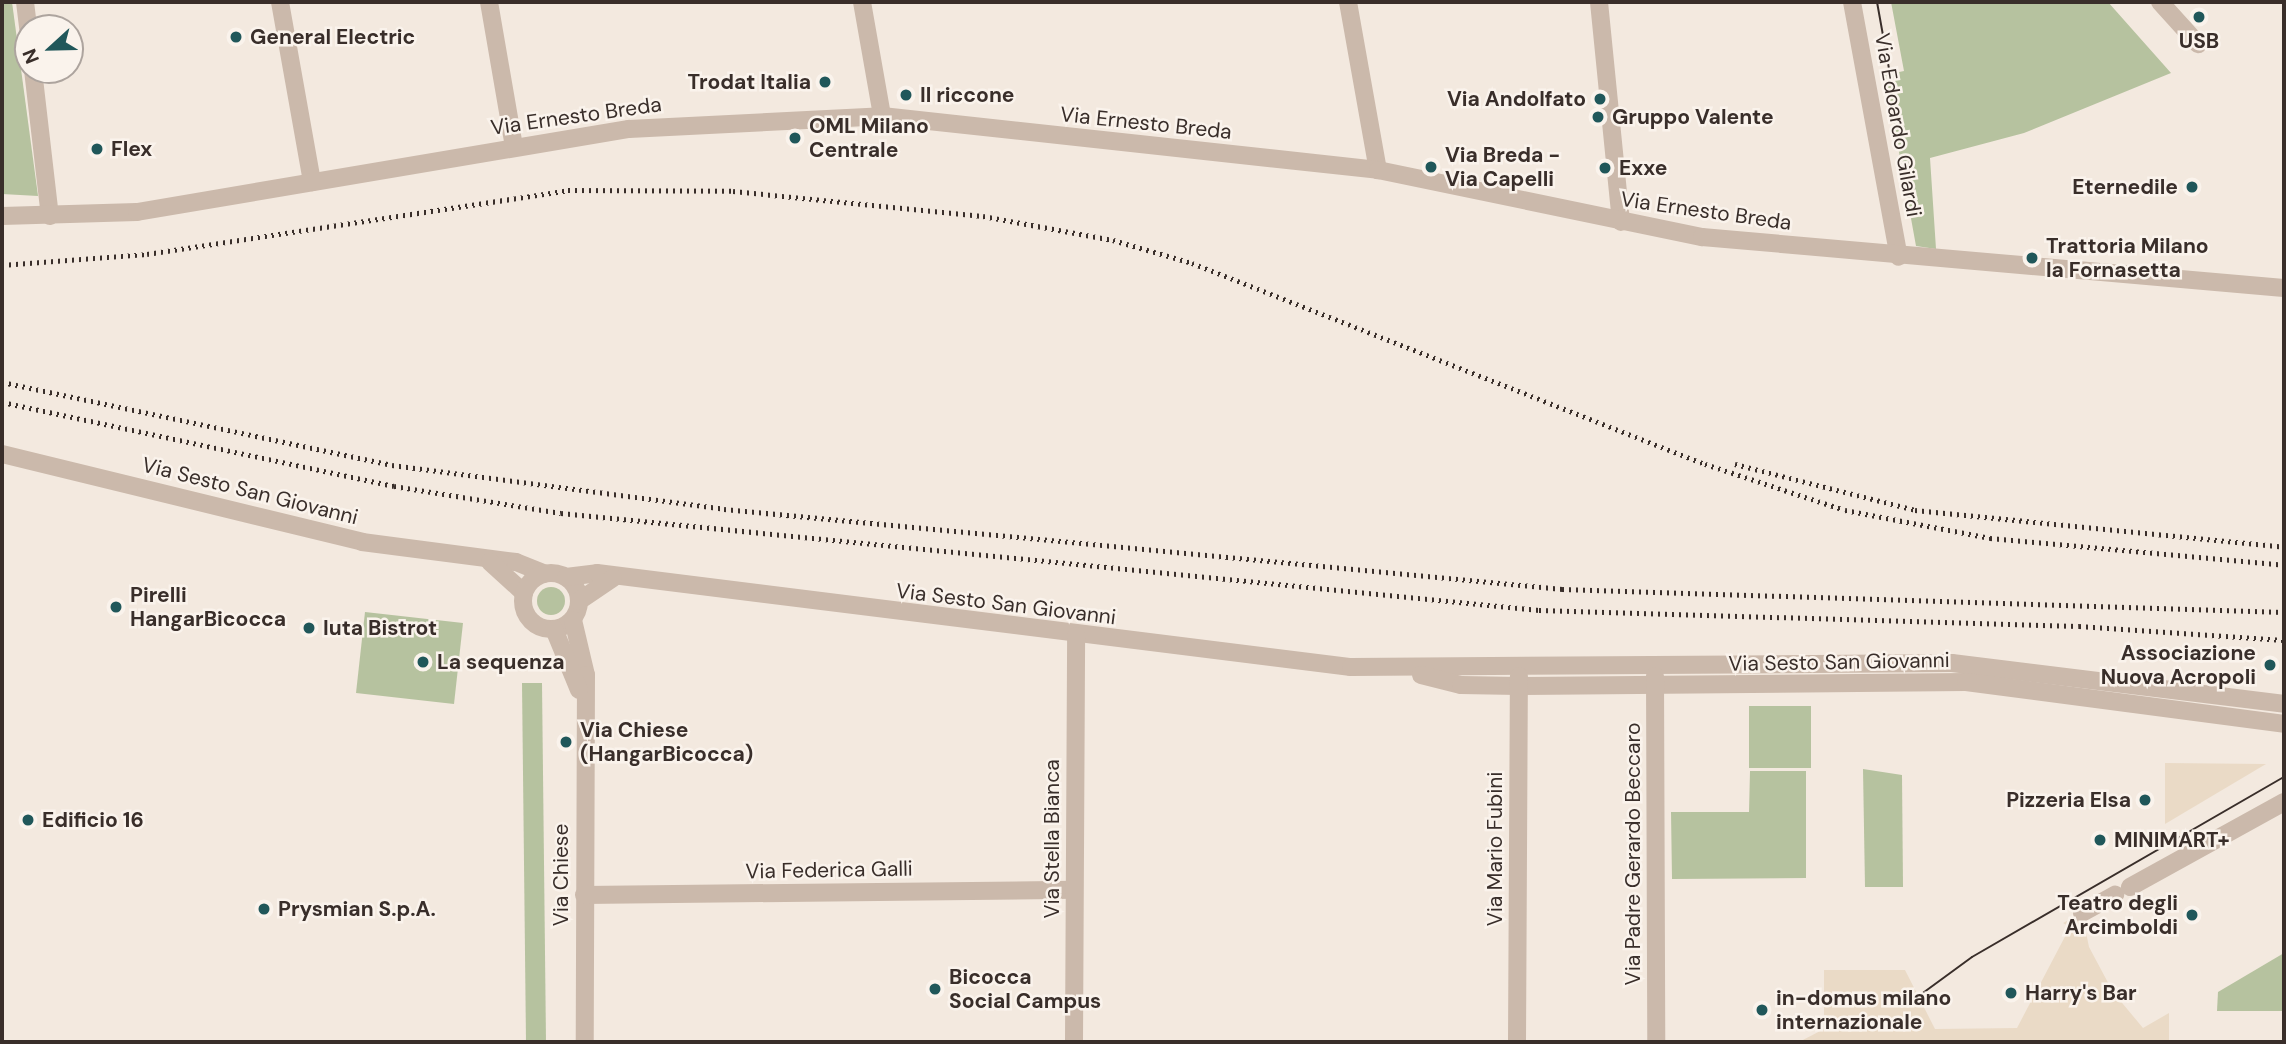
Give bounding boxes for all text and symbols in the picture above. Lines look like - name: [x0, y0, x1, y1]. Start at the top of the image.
- marker: USB: [2191, 9, 2207, 25]
- north arrow: [14, 14, 84, 84]
- place label: General Electric: [250, 24, 415, 50]
- place label: USB: [2179, 28, 2219, 54]
- marker: General Electric: [228, 29, 244, 45]
- street label: Via Edoardo Gilardi: [1869, 31, 1927, 219]
- text: N: [17, 45, 45, 67]
- place label: Trodat Italia: [687, 69, 811, 95]
- marker: Trodat Italia: [817, 74, 833, 90]
- place label: Il riccone: [920, 82, 1014, 108]
- place label: Via Andolfato: [1447, 86, 1586, 112]
- marker: Il riccone: [898, 87, 914, 103]
- marker: Via Andolfato: [1592, 91, 1608, 107]
- street label: Via Ernesto Breda: [489, 92, 663, 140]
- street label: Via Ernesto Breda: [1059, 101, 1233, 145]
- place label: Gruppo Valente: [1612, 104, 1774, 130]
- marker: Gruppo Valente: [1590, 109, 1606, 125]
- place label: OML Milano Centrale: [809, 113, 929, 163]
- marker: OML Milano Centrale: [787, 130, 803, 146]
- place label: Flex: [111, 136, 152, 162]
- marker: Flex: [89, 141, 105, 157]
- place label: Via Breda - Via Capelli: [1445, 142, 1560, 192]
- place label: Exxe: [1619, 155, 1667, 181]
- marker: Via Breda - Via Capelli: [1423, 159, 1439, 175]
- marker: Exxe: [1597, 160, 1613, 176]
- place label: Eternedile: [2072, 174, 2178, 200]
- marker: Eternedile: [2184, 179, 2200, 195]
- street label: Via Ernesto Breda: [1619, 187, 1793, 235]
- place label: Trattoria Milano la Fornasetta: [2046, 233, 2209, 283]
- marker: Trattoria Milano la Fornasetta: [2024, 250, 2040, 266]
- street label: Via Sesto San Giovanni: [139, 452, 361, 530]
- street label: Via Sesto San Giovanni: [895, 578, 1117, 630]
- place label: Pirelli HangarBicocca: [130, 582, 286, 632]
- marker: Pirelli HangarBicocca: [108, 599, 124, 615]
- place label: Iuta Bistrot: [323, 615, 437, 641]
- marker: Iuta Bistrot: [301, 620, 317, 636]
- place label: Associazione Nuova Acropoli: [2101, 640, 2256, 690]
- street label: Via Sesto San Giovanni: [1728, 647, 1950, 677]
- place label: La sequenza: [437, 649, 565, 675]
- marker: La sequenza: [415, 654, 431, 670]
- marker: Associazione Nuova Acropoli: [2262, 657, 2278, 673]
- place label: Via Chiese (HangarBicocca): [580, 717, 753, 767]
- street label: Via Padre Gerardo Beccaro: [1620, 723, 1646, 985]
- marker: Via Chiese (HangarBicocca): [558, 734, 574, 750]
- street label: Via Stella Bianca: [1039, 759, 1065, 919]
- street label: Via Mario Fubini: [1482, 772, 1508, 926]
- place label: Pizzeria Elsa: [2006, 787, 2131, 813]
- marker: Pizzeria Elsa: [2137, 792, 2153, 808]
- place label: Edificio 16: [42, 807, 144, 833]
- marker: Edificio 16: [20, 812, 36, 828]
- street label: Via Chiese: [548, 824, 574, 926]
- place label: MINIMART+: [2114, 827, 2230, 853]
- marker: MINIMART+: [2092, 832, 2108, 848]
- street label: Via Federica Galli: [745, 856, 913, 884]
- place label: Teatro degli Arcimboldi: [2057, 890, 2178, 940]
- place label: Prysmian S.p.A.: [278, 896, 436, 922]
- marker: Prysmian S.p.A.: [256, 901, 272, 917]
- marker: Teatro degli Arcimboldi: [2184, 907, 2200, 923]
- place label: Bicocca Social Campus: [949, 964, 1101, 1014]
- place label: Harry's Bar: [2025, 980, 2137, 1006]
- marker: Bicocca Social Campus: [927, 981, 943, 997]
- place label: in-domus milano internazionale: [1776, 985, 1951, 1035]
- marker: Harry's Bar: [2003, 985, 2019, 1001]
- marker: in-domus milano internazionale: [1754, 1002, 1770, 1018]

